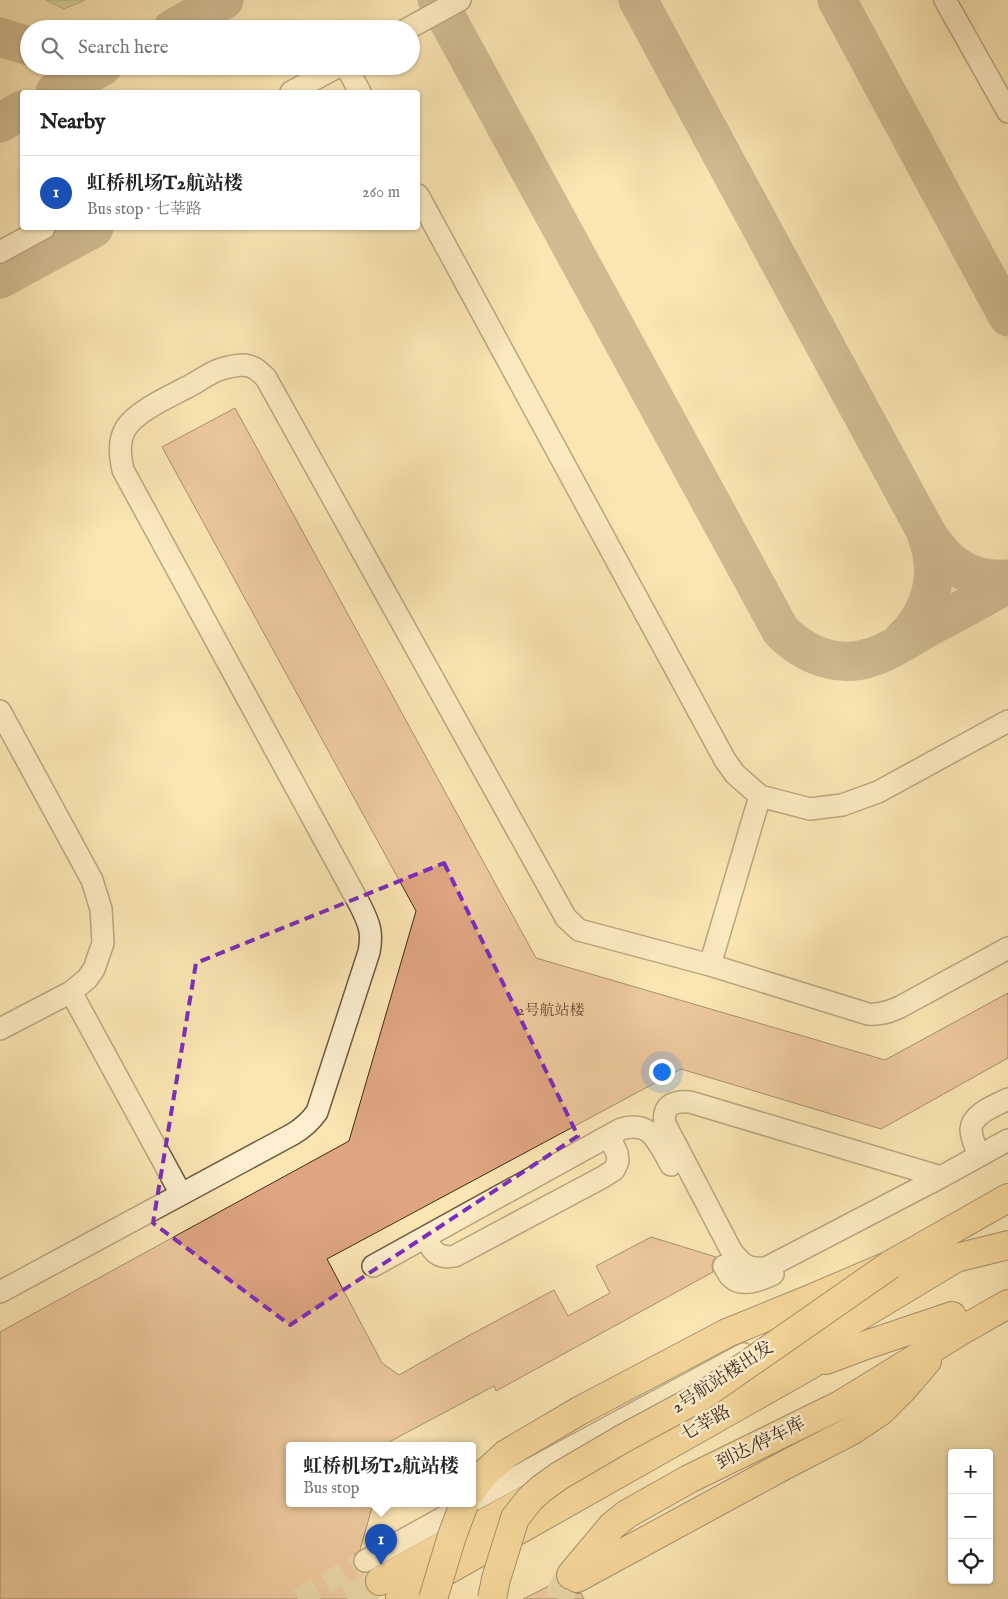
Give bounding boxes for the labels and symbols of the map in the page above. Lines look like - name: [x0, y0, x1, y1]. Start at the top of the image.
- house number: 2号航站楼: [517, 1001, 585, 1020]
- your location: [649, 1059, 675, 1085]
- street label: 2号航站楼出发: [668, 1337, 778, 1419]
- street label: 七莘路: [677, 1401, 735, 1447]
- street label: 到达/停车库: [713, 1413, 809, 1475]
- pin: 1: [365, 1524, 397, 1565]

